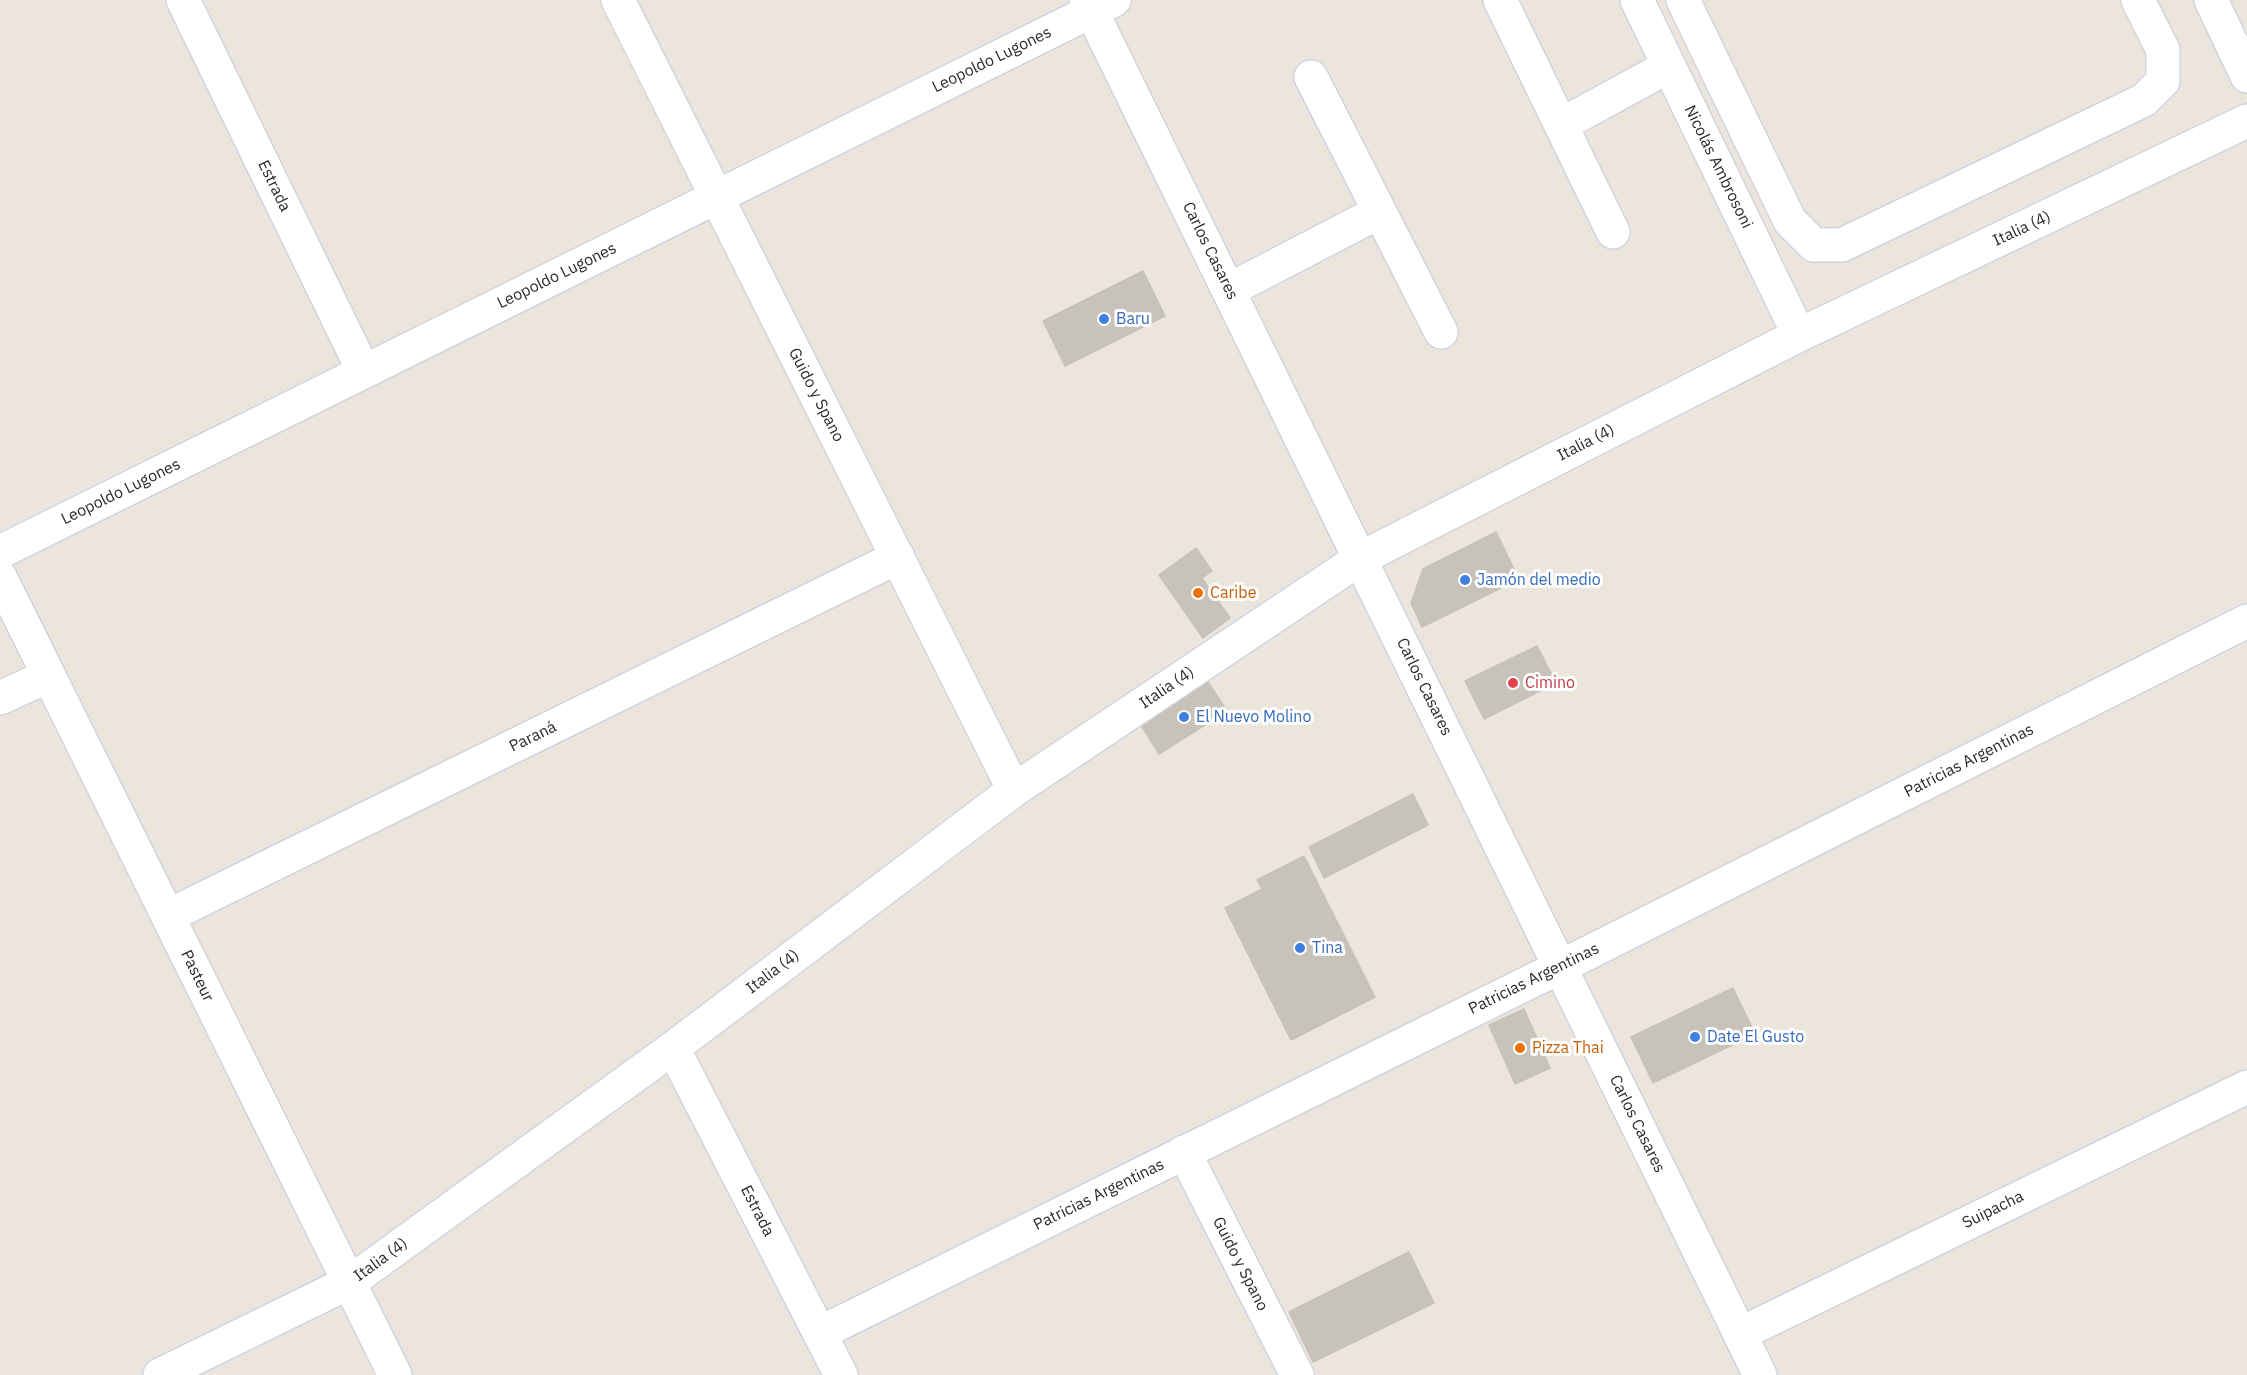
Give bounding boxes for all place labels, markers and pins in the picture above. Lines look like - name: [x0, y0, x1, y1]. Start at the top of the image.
- place label: Baru: [1116, 309, 1150, 329]
- marker: Baru: [1097, 312, 1111, 326]
- place label: Jamón del medio: [1477, 570, 1601, 590]
- marker: Jamón del medio: [1458, 573, 1472, 587]
- place label: Caribe: [1210, 583, 1256, 603]
- marker: Caribe: [1191, 586, 1205, 600]
- place label: Cimino: [1525, 673, 1575, 693]
- marker: Cimino: [1506, 676, 1520, 690]
- place label: El Nuevo Molino: [1196, 707, 1311, 727]
- marker: El Nuevo Molino: [1177, 710, 1191, 724]
- place label: Tina: [1312, 938, 1343, 958]
- marker: Tina: [1293, 941, 1307, 955]
- place label: Date El Gusto: [1707, 1027, 1804, 1047]
- marker: Date El Gusto: [1688, 1030, 1702, 1044]
- place label: Pizza Thai: [1532, 1038, 1604, 1058]
- marker: Pizza Thai: [1513, 1041, 1527, 1055]

